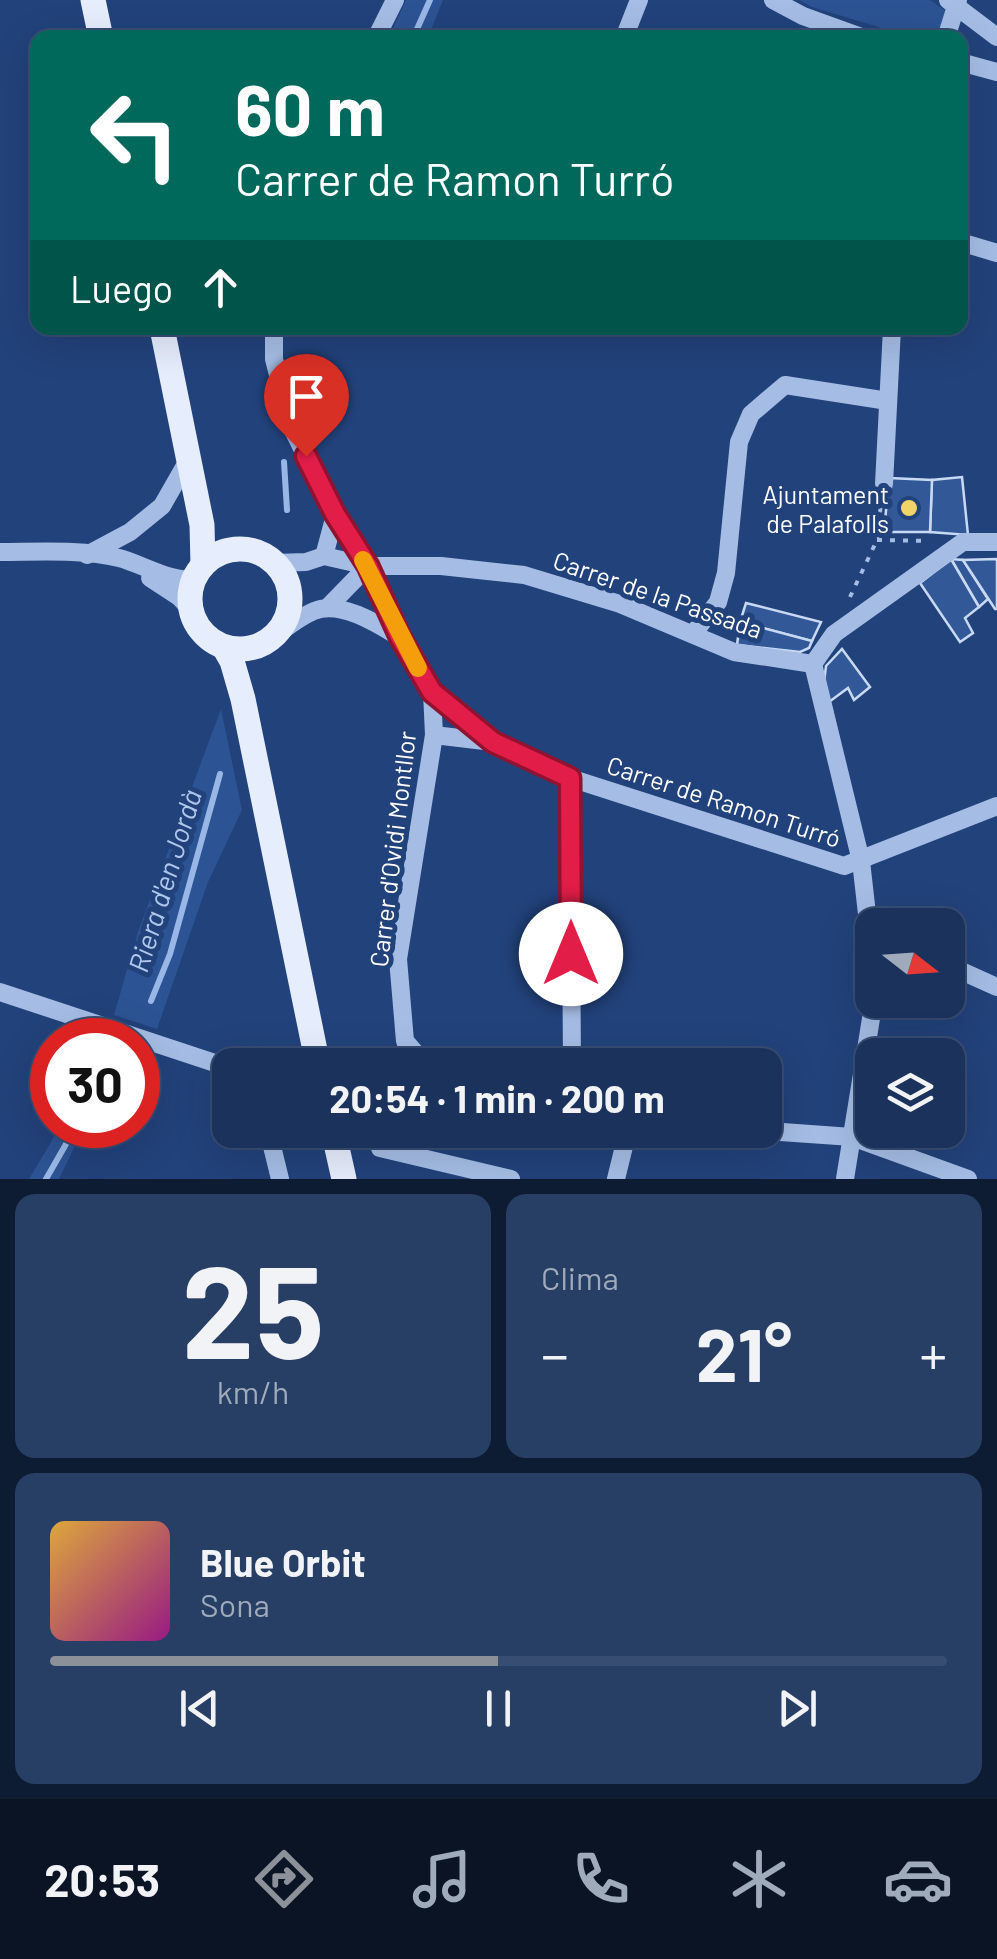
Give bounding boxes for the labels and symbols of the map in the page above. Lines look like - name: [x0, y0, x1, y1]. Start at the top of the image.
- pin: [264, 354, 349, 457]
- place label: Ajuntament de Palafolls: [763, 479, 889, 538]
- marker: Ajuntament de Palafolls: [898, 497, 920, 519]
- street label: Carrer de la Passada: [550, 544, 766, 644]
- street label: Carrer d'Ovidi Montllor: [363, 729, 421, 969]
- street label: Carrer de Ramon Turró: [603, 749, 845, 853]
- water label: Riera d'en Jordà: [120, 786, 208, 976]
- position arrow: [519, 902, 623, 1006]
- north arrow: [855, 908, 965, 1018]
- speed limit sign: 30: [30, 1018, 160, 1148]

